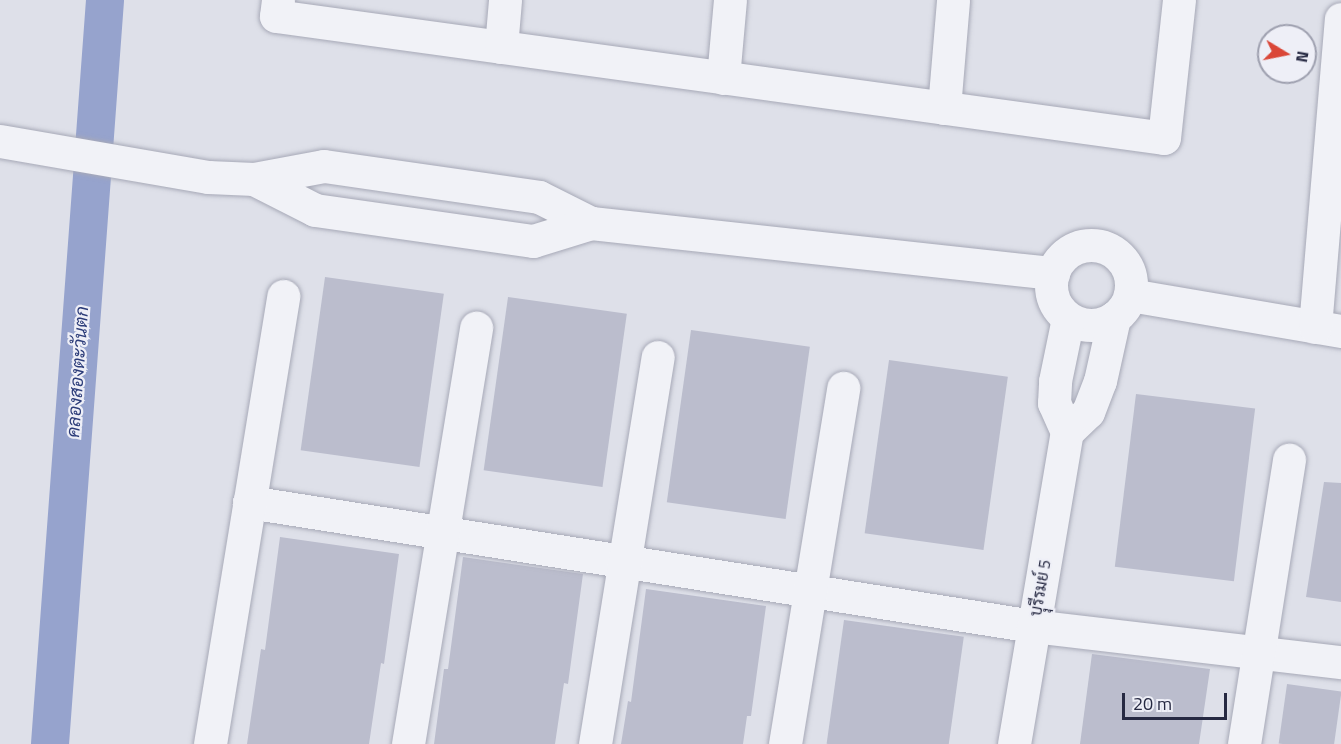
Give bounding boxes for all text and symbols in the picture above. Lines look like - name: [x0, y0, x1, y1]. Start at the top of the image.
- north arrow: [1257, 24, 1317, 84]
- text: N: [1290, 49, 1316, 64]
- water label: คลองสองตะวันตก: [63, 306, 93, 438]
- street label: บุุรีรมย์ 5: [1026, 558, 1054, 618]
- scale bar: [1125, 681, 1230, 719]
- text: 20 m: [1133, 690, 1172, 717]

